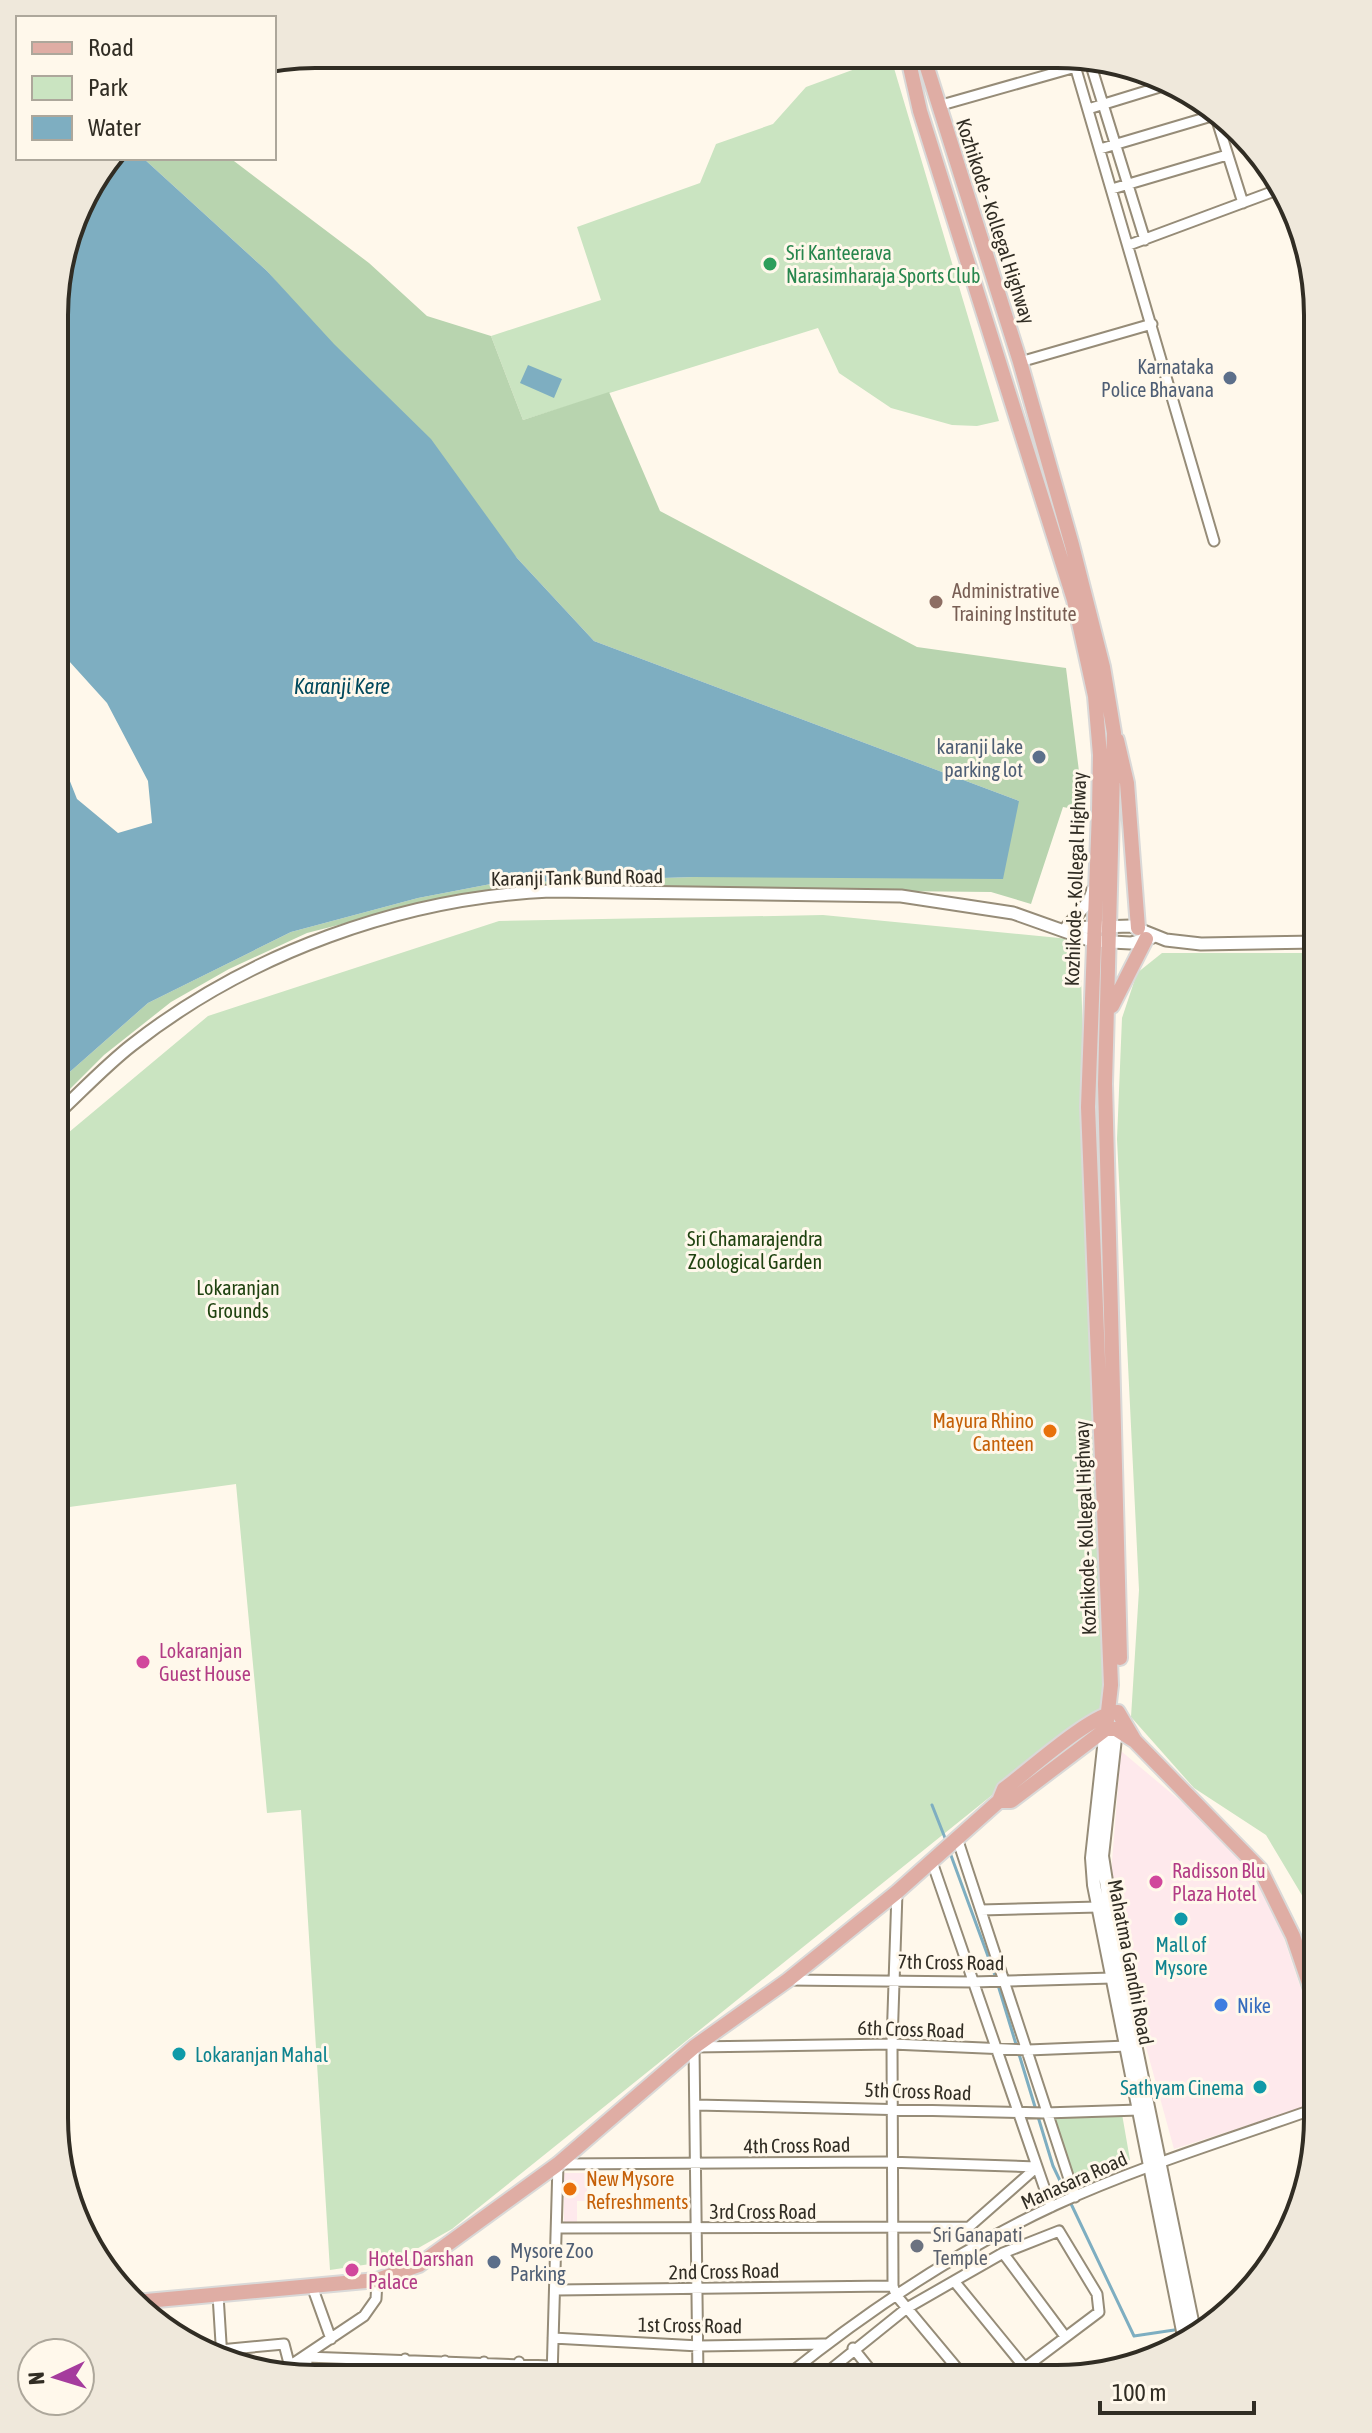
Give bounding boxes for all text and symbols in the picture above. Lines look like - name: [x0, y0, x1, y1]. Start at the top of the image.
- legend: [16, 16, 276, 160]
- text: Road: [88, 34, 134, 61]
- text: Park: [88, 74, 129, 101]
- text: Water: [88, 114, 141, 141]
- street label: Kozhikode - Kollegal Highway: [952, 115, 1040, 327]
- place label: Sri Kanteerava Narasimharaja Sports Club: [786, 241, 980, 287]
- marker: Sri Kanteerava Narasimharaja Sports Club: [761, 255, 779, 273]
- place label: Karnataka Police Bhavana: [1101, 355, 1214, 401]
- marker: Karnataka Police Bhavana: [1221, 369, 1239, 387]
- place label: Administrative Training Institute: [952, 579, 1077, 625]
- marker: Administrative Training Institute: [927, 593, 945, 611]
- water label: Karanji Kere: [294, 673, 390, 699]
- place label: karanji lake parking lot: [936, 735, 1023, 781]
- marker: karanji lake parking lot: [1030, 748, 1048, 766]
- street label: Kozhikode - Kollegal Highway: [1060, 771, 1090, 987]
- street label: Karanji Tank Bund Road: [491, 864, 663, 890]
- park label: Sri Chamarajendra Zoological Garden: [687, 1227, 823, 1273]
- park label: Lokaranjan Grounds: [196, 1276, 280, 1322]
- place label: Mayura Rhino Canteen: [932, 1409, 1034, 1455]
- street label: Kozhikode - Kollegal Highway: [1070, 1420, 1100, 1636]
- marker: Mayura Rhino Canteen: [1041, 1422, 1059, 1440]
- place label: Lokaranjan Guest House: [159, 1639, 251, 1685]
- marker: Lokaranjan Guest House: [134, 1653, 152, 1671]
- place label: Radisson Blu Plaza Hotel: [1172, 1859, 1266, 1905]
- marker: Radisson Blu Plaza Hotel: [1147, 1873, 1165, 1891]
- street label: Mahatma Gandhi Road: [1104, 1877, 1158, 2047]
- marker: Mall of Mysore: [1172, 1910, 1190, 1928]
- place label: Mall of Mysore: [1154, 1933, 1208, 1979]
- street label: 7th Cross Road: [897, 1950, 1005, 1974]
- place label: Nike: [1237, 1994, 1271, 2017]
- marker: Nike: [1212, 1996, 1230, 2014]
- street label: 6th Cross Road: [857, 2016, 965, 2042]
- place label: Lokaranjan Mahal: [195, 2043, 329, 2066]
- marker: Lokaranjan Mahal: [170, 2045, 188, 2063]
- place label: Sathyam Cinema: [1120, 2076, 1244, 2099]
- street label: 5th Cross Road: [864, 2078, 972, 2104]
- marker: Sathyam Cinema: [1251, 2078, 1269, 2096]
- street label: 4th Cross Road: [743, 2133, 851, 2157]
- street label: Manasara Road: [1017, 2146, 1131, 2214]
- place label: New Mysore Refreshments: [586, 2167, 688, 2213]
- marker: New Mysore Refreshments: [561, 2180, 579, 2198]
- street label: 3rd Cross Road: [710, 2200, 816, 2223]
- place label: Sri Ganapati Temple: [933, 2223, 1023, 2269]
- marker: Sri Ganapati Temple: [908, 2237, 926, 2255]
- place label: Mysore Zoo Parking: [510, 2239, 594, 2285]
- place label: Hotel Darshan Palace: [368, 2247, 474, 2293]
- marker: Mysore Zoo Parking: [485, 2253, 503, 2271]
- street label: 2nd Cross Road: [668, 2259, 780, 2283]
- marker: Hotel Darshan Palace: [343, 2261, 361, 2279]
- street label: 1st Cross Road: [638, 2313, 742, 2337]
- north arrow: [16, 2337, 96, 2417]
- scale bar: [1100, 2365, 1254, 2415]
- text: N: [23, 2371, 49, 2386]
- text: 100 m: [1112, 2379, 1166, 2406]

